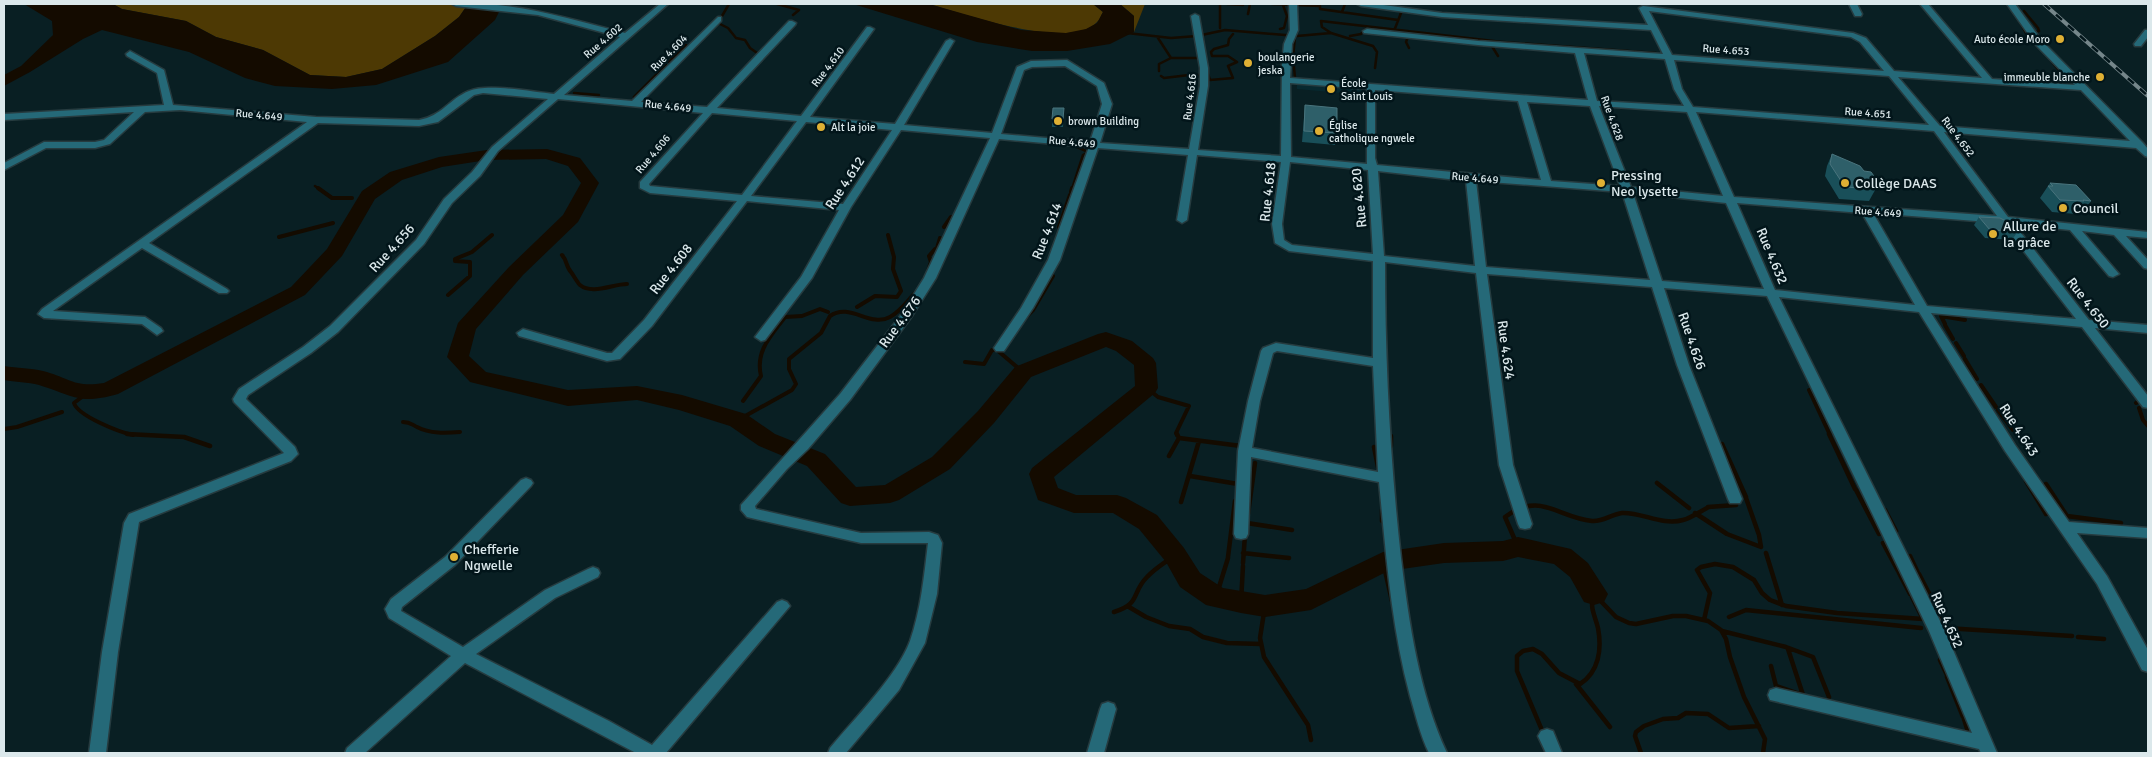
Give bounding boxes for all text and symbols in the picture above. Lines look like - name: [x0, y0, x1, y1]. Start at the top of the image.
- street label: Rue 4.602: [581, 21, 625, 61]
- street label: Rue 4.604: [648, 32, 690, 74]
- place label: Auto école Moro: [1974, 33, 2050, 46]
- marker: Auto école Moro: [2054, 33, 2066, 45]
- street label: Rue 4.653: [1702, 42, 1750, 58]
- street label: Rue 4.610: [809, 44, 847, 90]
- place label: boulangerie jeska: [1258, 51, 1314, 77]
- marker: boulangerie jeska: [1242, 57, 1254, 69]
- place label: immeuble blanche: [2004, 71, 2090, 84]
- marker: immeuble blanche: [2094, 71, 2106, 83]
- street label: Rue 4.616: [1181, 73, 1199, 121]
- place label: École Saint Louis: [1341, 76, 1393, 103]
- marker: École Saint Louis: [1325, 83, 1337, 95]
- street label: Rue 4.628: [1598, 94, 1626, 142]
- street label: Rue 4.649: [644, 97, 692, 115]
- street label: Rue 4.651: [1844, 105, 1892, 121]
- street label: Rue 4.649: [235, 106, 283, 124]
- street label: Rue 4.652: [1939, 114, 1977, 160]
- marker: brown Building: [1052, 115, 1064, 127]
- place label: brown Building: [1068, 115, 1139, 128]
- place label: Église catholique ngwele: [1329, 118, 1415, 145]
- marker: Alt la joie: [815, 121, 827, 133]
- place label: Alt la joie: [831, 121, 875, 134]
- marker: Église catholique ngwele: [1313, 125, 1325, 137]
- street label: Rue 4.606: [633, 132, 673, 176]
- street label: Rue 4.649: [1048, 133, 1096, 151]
- street label: Rue 4.612: [822, 153, 868, 213]
- street label: Rue 4.618: [1256, 161, 1280, 223]
- street label: Rue 4.620: [1347, 167, 1371, 229]
- place label: Pressing Neo lysette: [1611, 167, 1678, 200]
- street label: Rue 4.649: [1451, 169, 1499, 187]
- place label: Collège DAAS: [1855, 175, 1937, 192]
- marker: Pressing Neo lysette: [1595, 177, 1607, 189]
- marker: Collège DAAS: [1839, 177, 1851, 189]
- street label: Rue 4.614: [1028, 200, 1066, 262]
- place label: Council: [2073, 200, 2119, 217]
- marker: Council: [2057, 202, 2069, 214]
- street label: Rue 4.649: [1854, 204, 1902, 220]
- place label: Allure de la grâce: [2003, 218, 2056, 251]
- street label: Rue 4.656: [366, 220, 418, 276]
- street label: Rue 4.632: [1753, 225, 1791, 287]
- marker: Allure de la grâce: [1987, 228, 1999, 240]
- street label: Rue 4.608: [646, 240, 696, 298]
- street label: Rue 4.650: [2063, 274, 2113, 332]
- street label: Rue 4.676: [876, 293, 924, 351]
- street label: Rue 4.626: [1674, 310, 1710, 372]
- street label: Rue 4.624: [1493, 319, 1519, 381]
- street label: Rue 4.643: [1996, 400, 2042, 460]
- place label: Chefferie Ngwelle: [464, 541, 519, 574]
- marker: Chefferie Ngwelle: [448, 551, 460, 563]
- street label: Rue 4.632: [1927, 589, 1967, 651]

